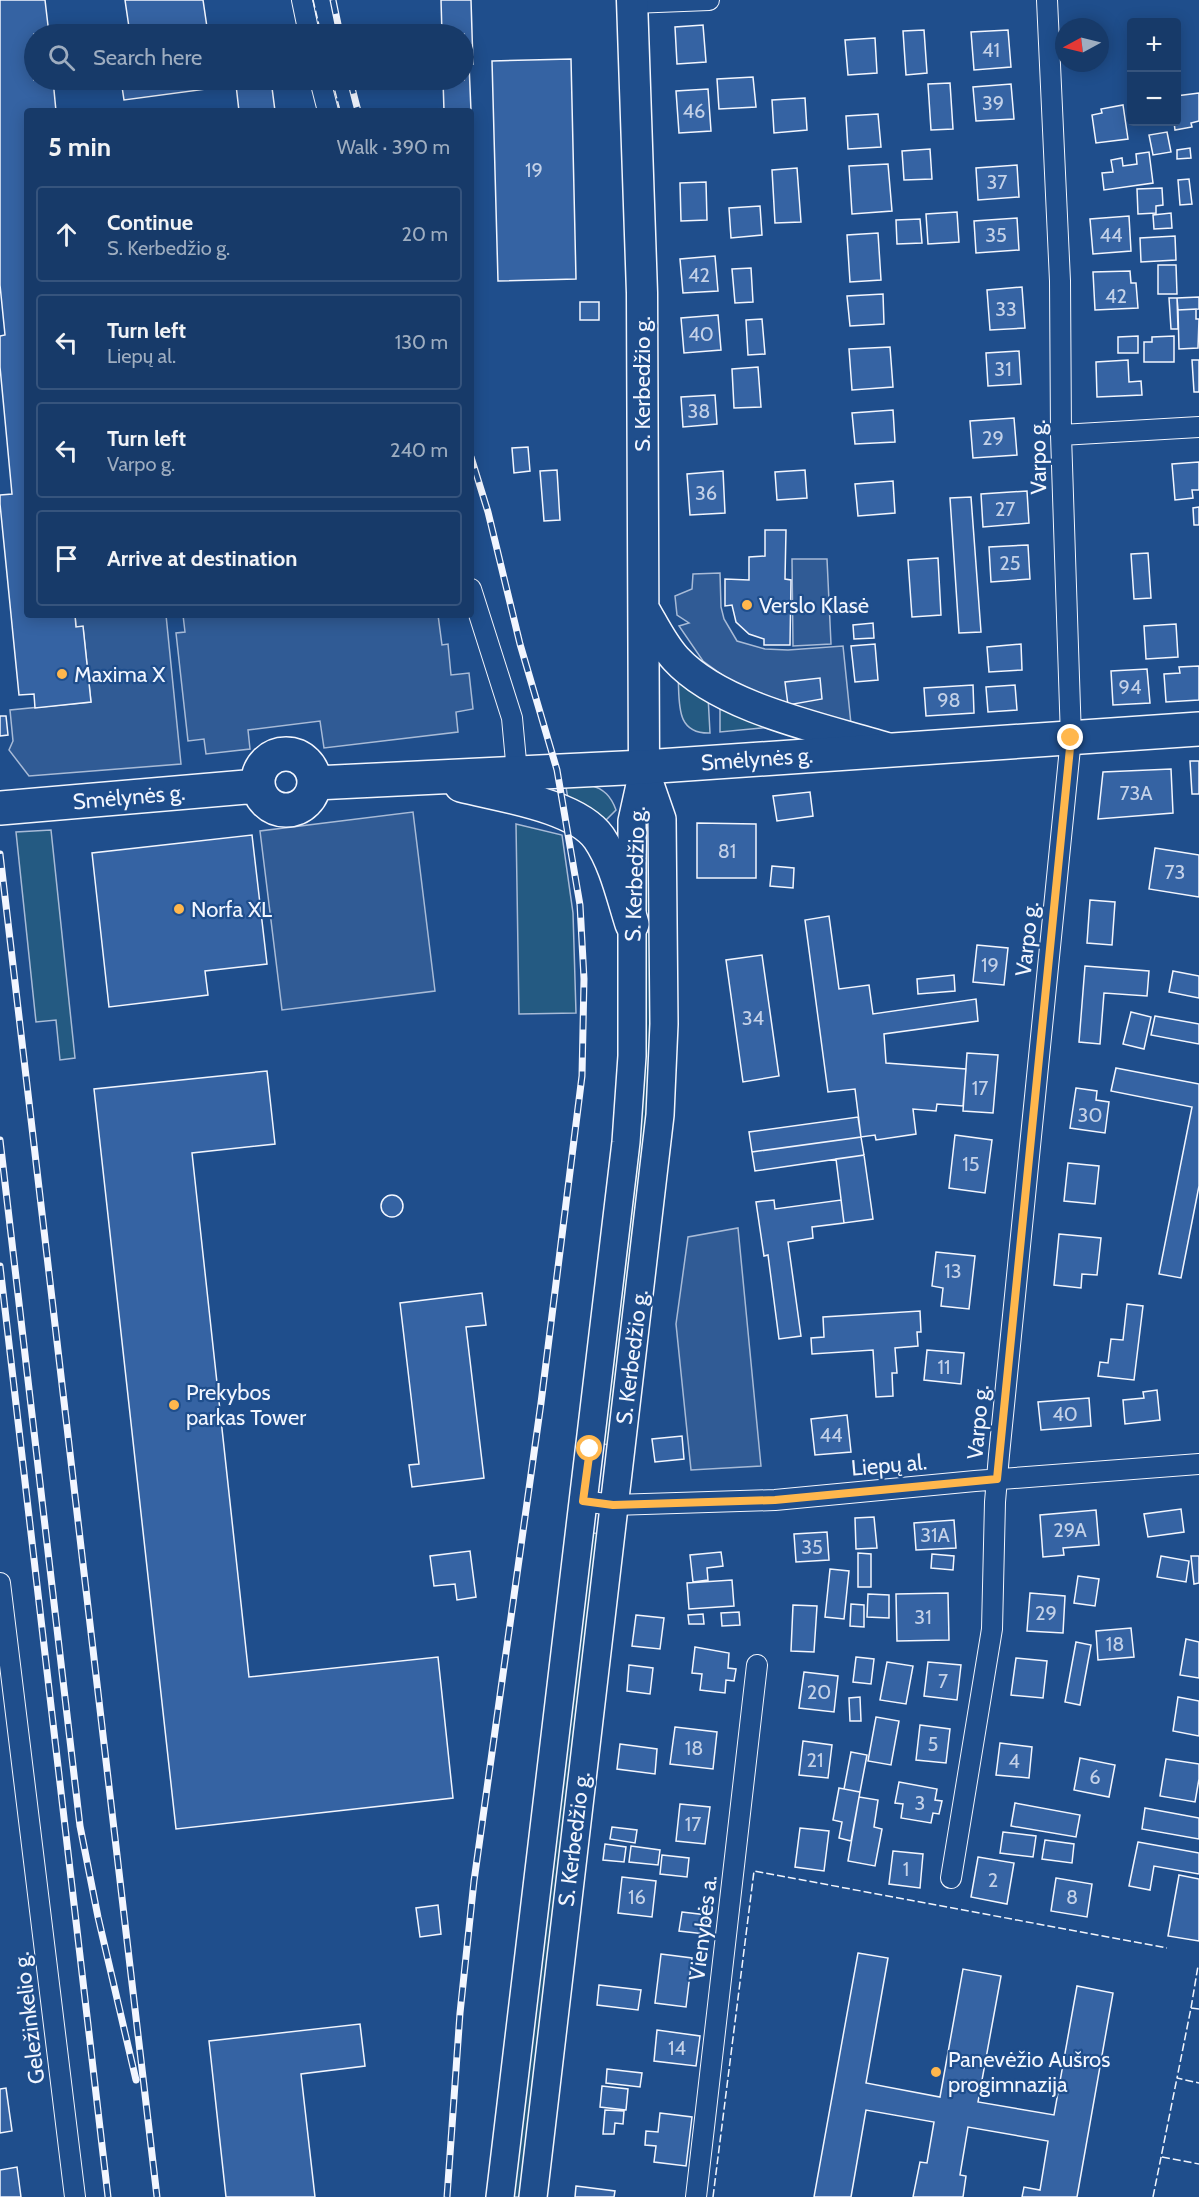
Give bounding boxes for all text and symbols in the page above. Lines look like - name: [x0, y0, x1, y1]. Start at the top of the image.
- north arrow: [1055, 18, 1109, 72]
- map controls: [1127, 18, 1181, 126]
- button: +: [1127, 18, 1181, 72]
- search box: [24, 24, 474, 90]
- house number: 41: [982, 38, 1000, 62]
- icon: search: [45, 41, 78, 74]
- text: Search here: [93, 44, 202, 71]
- button: −: [1127, 72, 1181, 126]
- house number: 39: [982, 91, 1004, 115]
- house number: 46: [683, 99, 705, 123]
- text: 5 min: [48, 131, 111, 163]
- text: Walk · 390 m: [337, 135, 450, 159]
- house number: 19: [525, 158, 543, 182]
- house number: 37: [987, 170, 1007, 194]
- text: Continue: [107, 209, 193, 236]
- icon: ahead: [50, 218, 83, 251]
- text: 20 m: [402, 222, 448, 246]
- house number: 35: [985, 223, 1007, 247]
- house number: 44: [1099, 223, 1123, 247]
- text: S. Kerbedžio g.: [107, 236, 230, 260]
- house number: 42: [688, 263, 710, 287]
- house number: 42: [1105, 284, 1127, 308]
- house number: 33: [995, 297, 1017, 321]
- street label: S. Kerbedžio g.: [629, 316, 656, 452]
- text: Turn left: [107, 317, 186, 344]
- house number: 40: [688, 322, 714, 346]
- icon: left: [50, 326, 83, 359]
- text: 130 m: [395, 330, 448, 354]
- text: Liepų al.: [107, 344, 176, 368]
- house number: 31: [994, 357, 1012, 381]
- house number: 38: [688, 399, 710, 423]
- street label: Varpo g.: [1024, 419, 1052, 495]
- text: Turn left: [107, 425, 186, 452]
- house number: 29: [982, 426, 1004, 450]
- icon: left: [50, 434, 83, 467]
- text: 240 m: [390, 438, 448, 462]
- text: Varpo g.: [107, 452, 175, 476]
- house number: 36: [695, 481, 717, 505]
- house number: 27: [995, 497, 1015, 521]
- icon: arrive: [50, 542, 83, 575]
- text: Arrive at destination: [107, 545, 297, 572]
- house number: 25: [999, 551, 1021, 575]
- place label: Verslo Klasė: [759, 592, 869, 619]
- marker: Verslo Klasė: [740, 598, 754, 612]
- place label: Maxima X: [74, 661, 165, 688]
- marker: Maxima X: [55, 667, 69, 681]
- house number: 94: [1119, 675, 1142, 699]
- house number: 98: [937, 688, 961, 712]
- route end: [1057, 724, 1083, 750]
- street label: Smėlynės g.: [700, 742, 814, 776]
- street label: Smėlynės g.: [72, 779, 186, 815]
- house number: 73A: [1119, 781, 1153, 805]
- street label: S. Kerbedžio g.: [619, 806, 651, 942]
- house number: 81: [718, 839, 736, 863]
- house number: 73: [1165, 860, 1185, 884]
- place label: Norfa XL: [191, 896, 272, 923]
- street label: Varpo g.: [1010, 900, 1044, 978]
- marker: Norfa XL: [172, 902, 186, 916]
- house number: 19: [981, 953, 999, 977]
- house number: 34: [742, 1006, 765, 1030]
- house number: 17: [972, 1076, 988, 1100]
- house number: 30: [1078, 1103, 1102, 1127]
- house number: 15: [962, 1152, 980, 1176]
- house number: 13: [944, 1259, 962, 1283]
- street label: S. Kerbedžio g.: [610, 1288, 654, 1426]
- house number: 11: [937, 1355, 951, 1379]
- place label: Prekybos parkas Tower: [186, 1379, 306, 1431]
- street label: Varpo g.: [961, 1384, 995, 1460]
- marker: Prekybos parkas Tower: [167, 1398, 181, 1412]
- house number: 40: [1052, 1402, 1078, 1426]
- house number: 44: [819, 1423, 843, 1447]
- route start: [576, 1435, 602, 1461]
- street label: Liepų al.: [850, 1448, 928, 1482]
- house number: 29A: [1053, 1518, 1088, 1542]
- house number: 31A: [920, 1523, 951, 1547]
- house number: 35: [801, 1535, 823, 1559]
- house number: 29: [1035, 1601, 1057, 1625]
- house number: 31: [914, 1605, 932, 1629]
- house number: 18: [1106, 1632, 1124, 1656]
- house number: 7: [938, 1669, 948, 1693]
- house number: 20: [807, 1680, 831, 1704]
- house number: 5: [928, 1732, 938, 1756]
- house number: 18: [685, 1736, 703, 1760]
- house number: 21: [807, 1748, 824, 1772]
- house number: 4: [1008, 1749, 1020, 1773]
- house number: 6: [1089, 1765, 1101, 1789]
- street label: S. Kerbedžio g.: [552, 1770, 596, 1908]
- house number: 3: [915, 1791, 925, 1815]
- house number: 17: [685, 1812, 701, 1836]
- house number: 1: [903, 1857, 909, 1881]
- house number: 2: [988, 1868, 998, 1892]
- street label: Vienybės a.: [683, 1874, 723, 1982]
- house number: 16: [628, 1885, 646, 1909]
- house number: 8: [1066, 1885, 1078, 1909]
- street label: Geležinkelio g.: [8, 1951, 50, 2085]
- house number: 14: [668, 2036, 686, 2060]
- place label: Panevėžio Aušros progimnazija: [948, 2046, 1110, 2098]
- marker: Panevėžio Aušros progimnazija: [929, 2065, 943, 2079]

